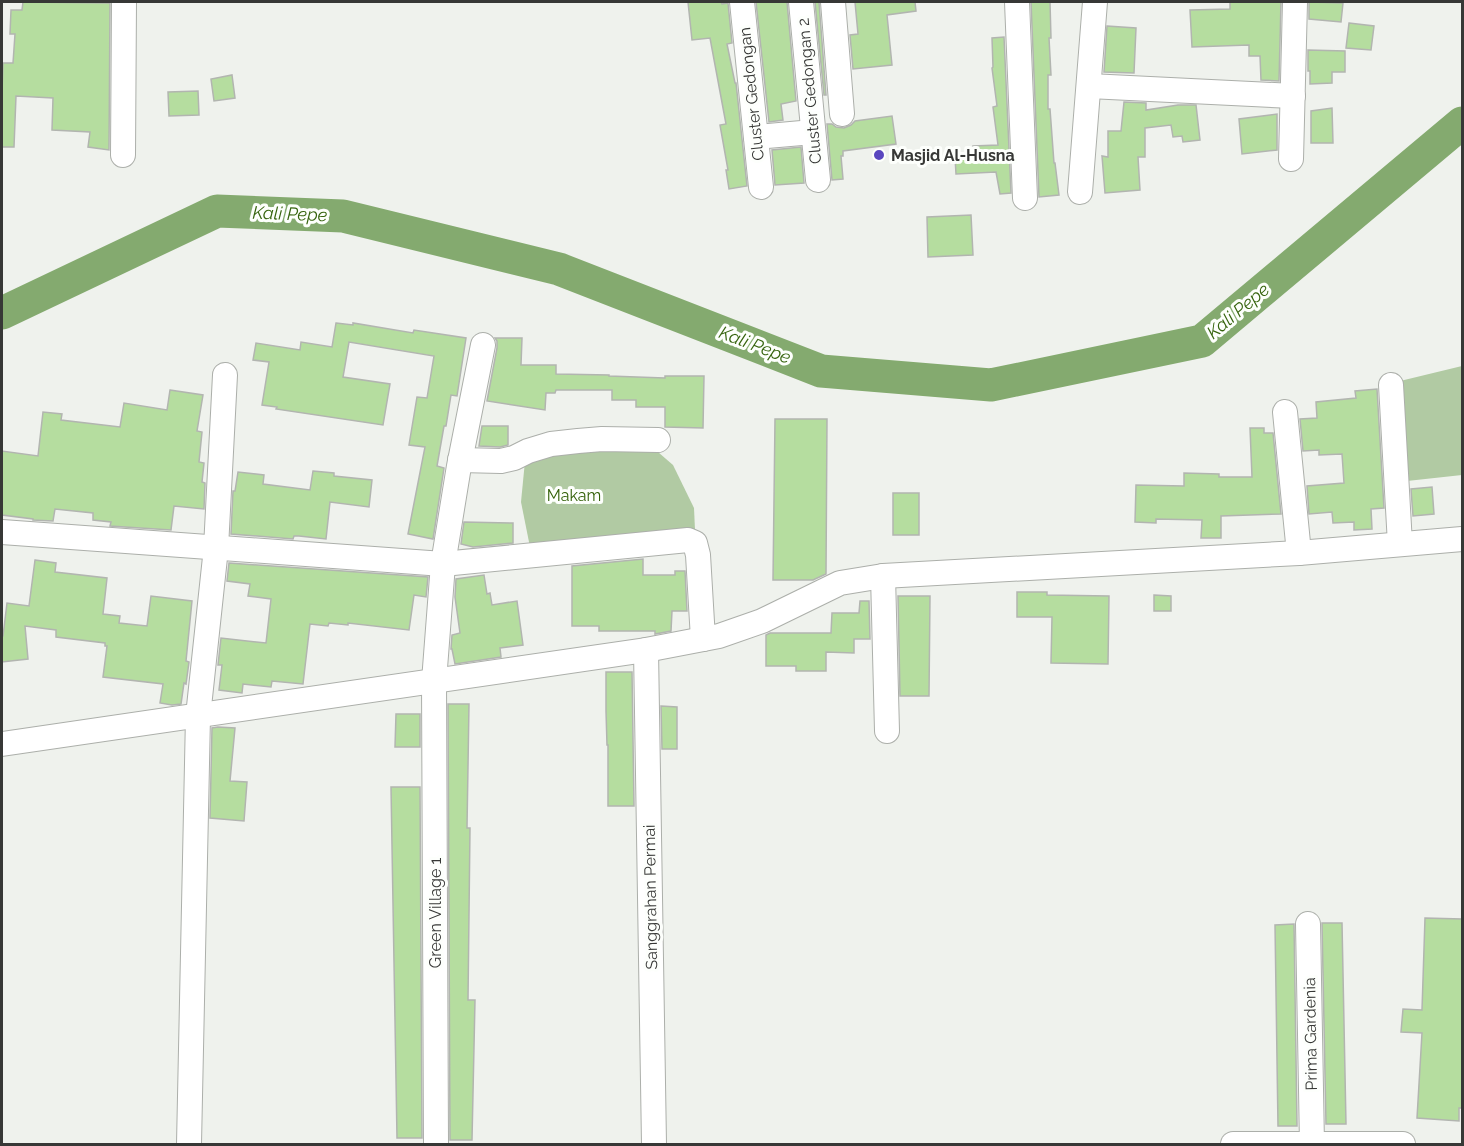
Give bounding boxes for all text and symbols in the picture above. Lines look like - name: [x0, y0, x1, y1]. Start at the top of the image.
- street label: Cluster Gedongan 2: [794, 17, 825, 165]
- street label: Cluster Gedongan: [735, 26, 768, 162]
- place label: Masjid Al-Husna: [891, 146, 1015, 165]
- marker: Masjid Al-Husna: [872, 148, 886, 162]
- water label: Kali Pepe: [252, 202, 328, 225]
- water label: Kali Pepe: [1202, 278, 1273, 343]
- water label: Kali Pepe: [716, 321, 794, 368]
- park label: Makam: [547, 486, 601, 505]
- street label: Sanggrahan Permai: [640, 824, 661, 970]
- street label: Green Village 1: [426, 858, 445, 968]
- street label: Prima Gardenia: [1300, 977, 1321, 1091]

